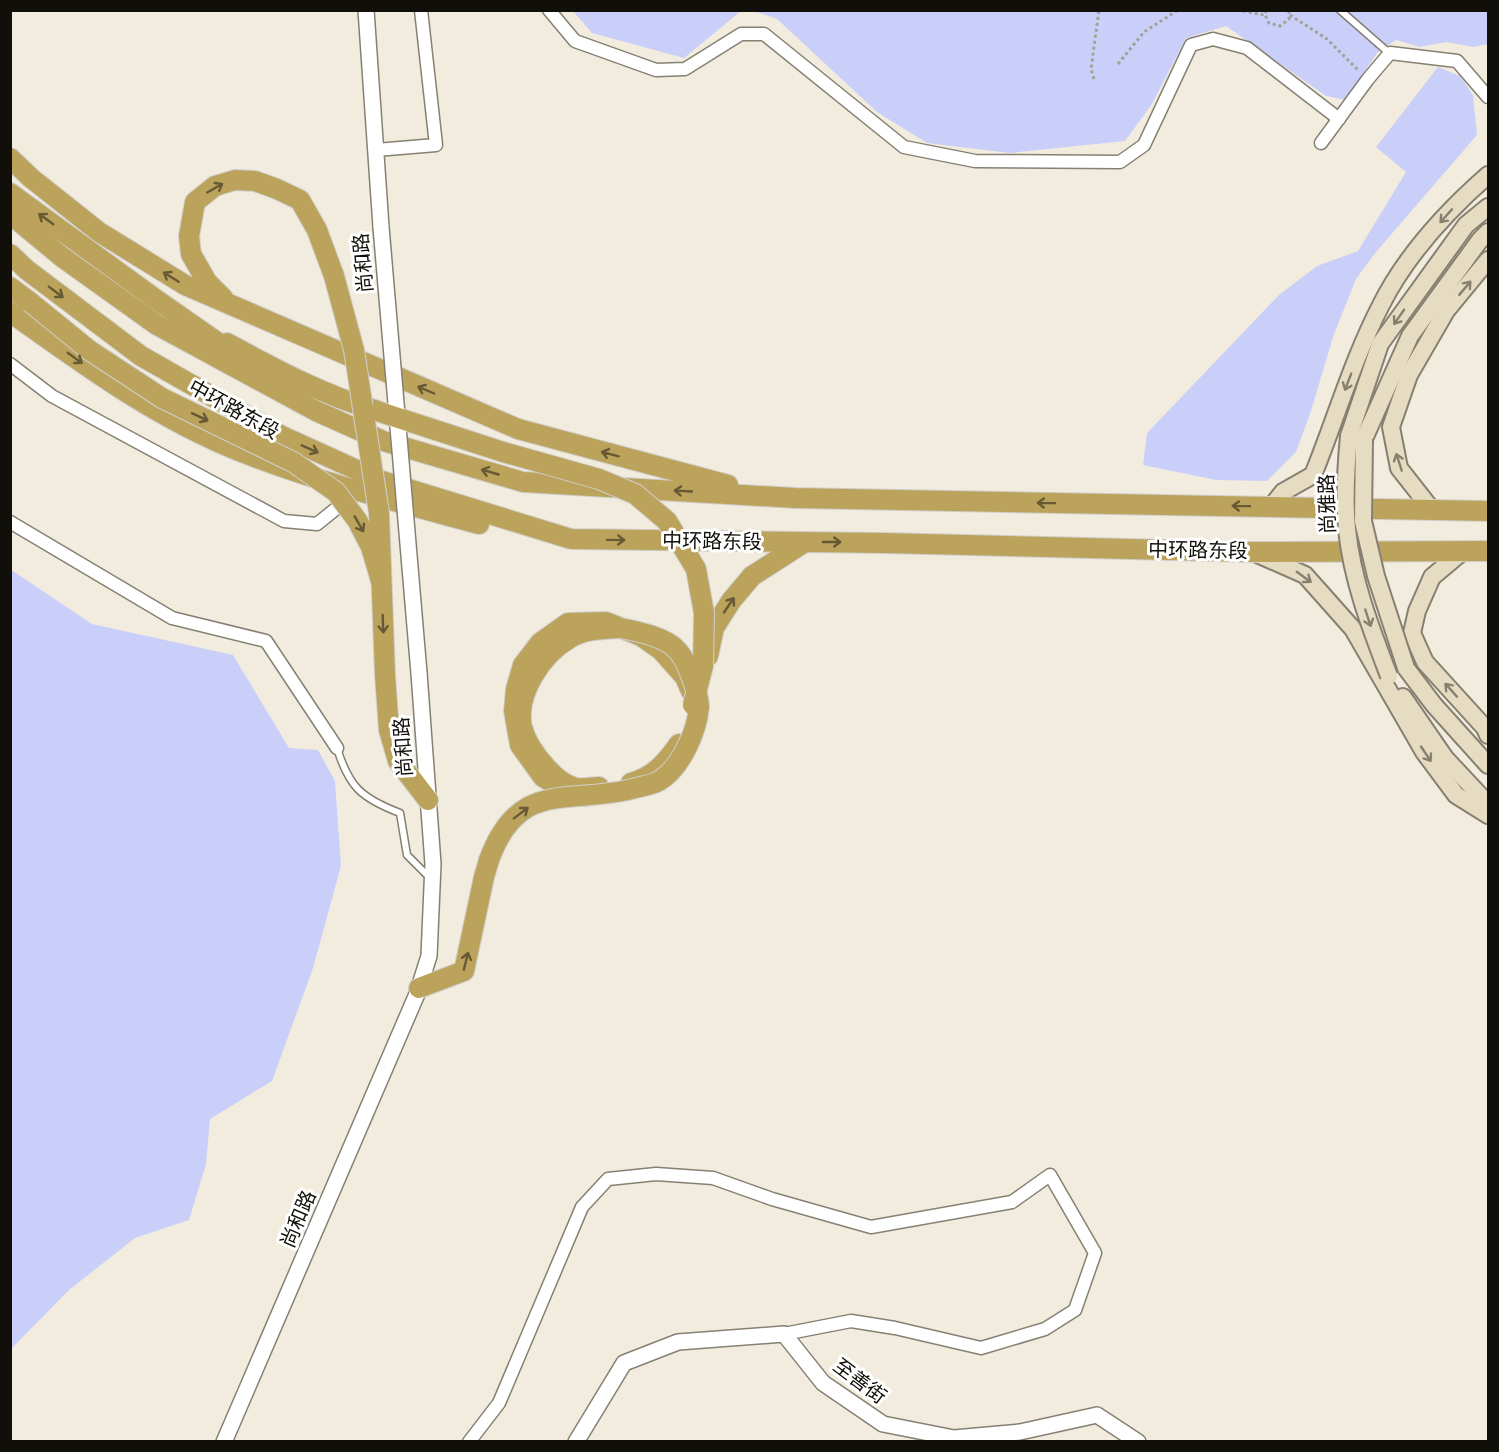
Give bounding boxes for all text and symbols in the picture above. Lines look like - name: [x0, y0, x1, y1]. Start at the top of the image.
- one-way arrow: [206, 182, 223, 194]
- one-way arrow: [1439, 208, 1453, 223]
- one-way arrow: [38, 213, 54, 225]
- street label: 尚和路: [347, 232, 381, 294]
- one-way arrow: [163, 270, 180, 282]
- one-way arrow: [1458, 281, 1472, 296]
- one-way arrow: [47, 285, 63, 298]
- one-way arrow: [1393, 308, 1405, 324]
- one-way arrow: [66, 352, 82, 365]
- one-way arrow: [1342, 372, 1353, 391]
- street label: 中环路东段: [183, 373, 284, 446]
- one-way arrow: [418, 384, 436, 395]
- one-way arrow: [191, 411, 209, 423]
- one-way arrow: [300, 444, 319, 455]
- one-way arrow: [601, 448, 620, 459]
- one-way arrow: [1393, 453, 1404, 472]
- one-way arrow: [481, 466, 500, 477]
- street label: 尚雅路: [1313, 473, 1343, 534]
- one-way arrow: [674, 486, 694, 497]
- one-way arrow: [1037, 497, 1057, 508]
- one-way arrow: [1232, 500, 1252, 512]
- one-way arrow: [353, 515, 365, 532]
- street label: 中环路东段: [662, 527, 762, 557]
- one-way arrow: [605, 534, 625, 545]
- one-way arrow: [821, 536, 841, 548]
- street label: 中环路东段: [1148, 536, 1248, 566]
- one-way arrow: [1296, 570, 1312, 583]
- one-way arrow: [722, 597, 735, 614]
- one-way arrow: [1364, 608, 1375, 627]
- one-way arrow: [377, 614, 388, 634]
- one-way arrow: [1444, 683, 1458, 698]
- street label: 尚和路: [388, 716, 420, 778]
- one-way arrow: [1419, 745, 1432, 762]
- one-way arrow: [513, 807, 529, 820]
- one-way arrow: [461, 952, 473, 971]
- street label: 尚和路: [274, 1186, 324, 1252]
- street label: 至善街: [827, 1353, 892, 1411]

